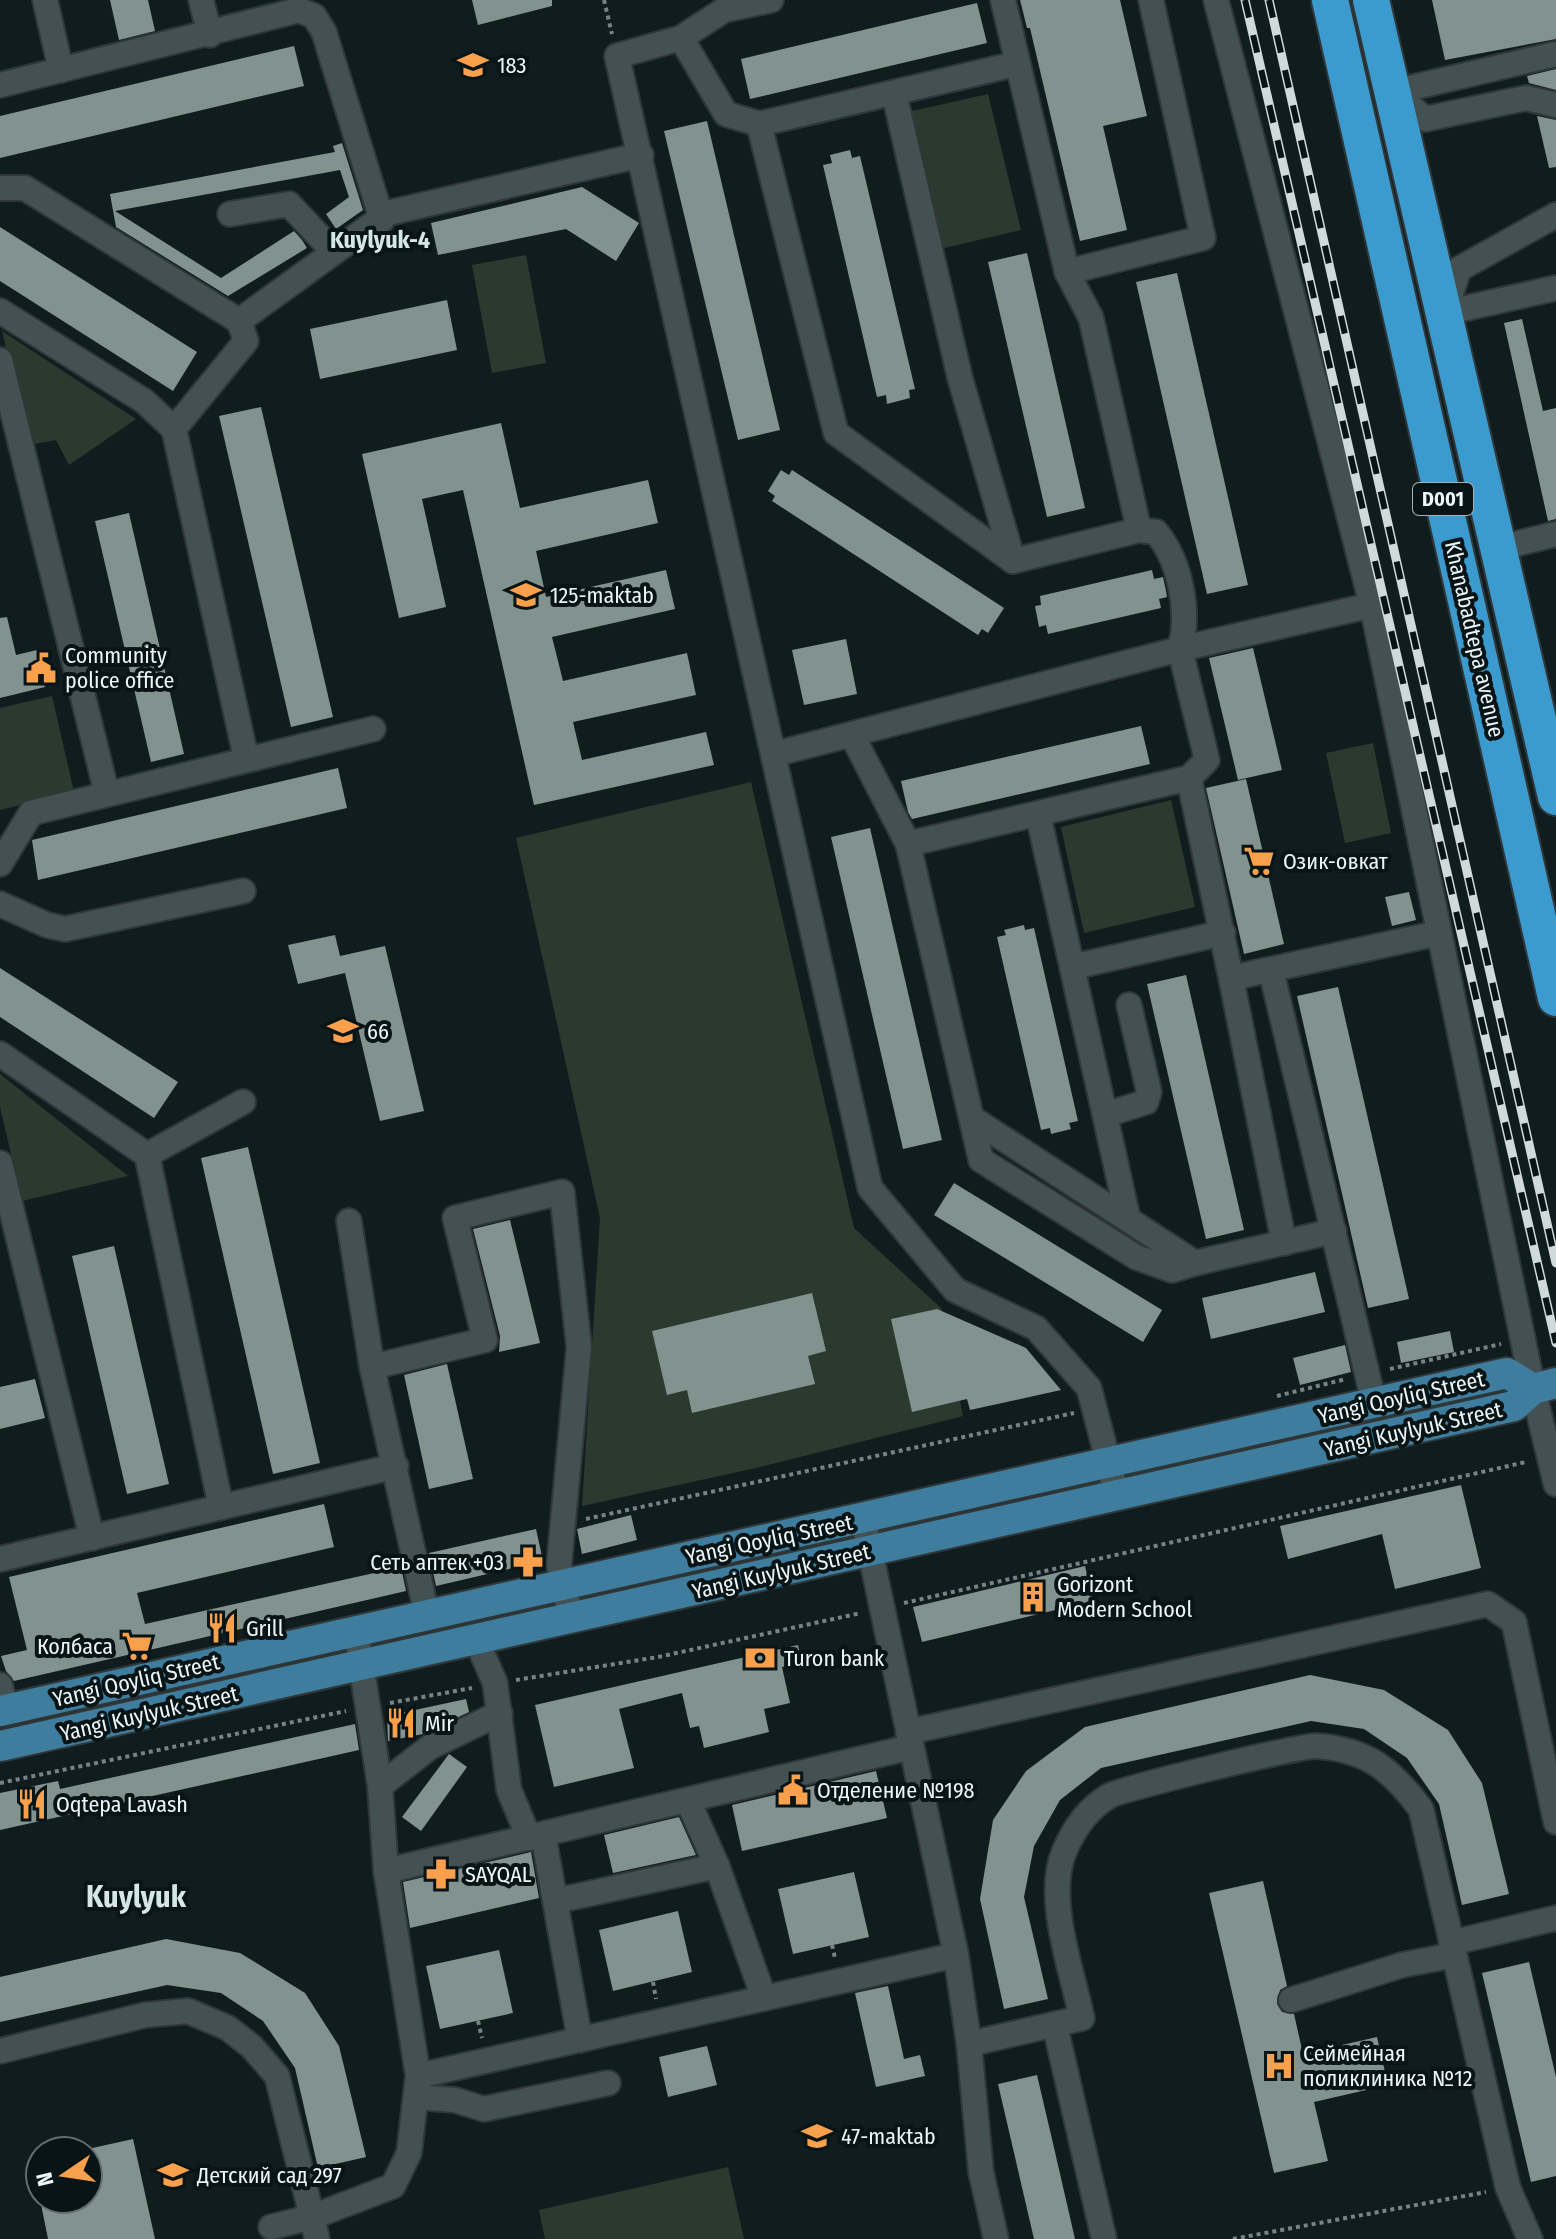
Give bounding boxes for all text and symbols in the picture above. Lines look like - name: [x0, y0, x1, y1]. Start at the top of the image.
- school or university icon: 183: [456, 48, 490, 82]
- place label: 183: [497, 52, 527, 79]
- district label: Kuylyuk-4: [330, 226, 430, 254]
- road number: D001: [1413, 483, 1473, 515]
- street label: Khanabadtepa avenue: [1439, 538, 1510, 740]
- school or university icon: 125-maktab: [509, 578, 543, 612]
- place label: 125-maktab: [550, 582, 654, 609]
- place label: Community police office: [65, 642, 174, 694]
- public building icon: Community police office: [24, 651, 58, 685]
- supermarket icon: Озик-овкат: [1242, 844, 1276, 878]
- place label: Озик-овкат: [1283, 848, 1388, 875]
- school or university icon: 66: [326, 1014, 360, 1048]
- place label: 66: [367, 1018, 389, 1045]
- street label: Yangi Qoyliq Street: [1315, 1365, 1488, 1430]
- street label: Yangi Kuylyuk Street: [1321, 1396, 1506, 1463]
- street label: Yangi Qoyliq Street: [683, 1508, 856, 1570]
- street label: Yangi Kuylyuk Street: [689, 1538, 874, 1605]
- pharmacy icon: Сеть аптек +03: [511, 1545, 545, 1579]
- place label: Сеть аптек +03: [370, 1549, 504, 1576]
- place label: Gorizont Modern School: [1057, 1571, 1192, 1623]
- building icon: Gorizont Modern School: [1016, 1580, 1050, 1614]
- restaurant icon: Grill: [205, 1611, 239, 1645]
- place label: Grill: [246, 1615, 284, 1642]
- supermarket icon: Колбаса: [120, 1629, 154, 1663]
- place label: Колбаса: [37, 1633, 113, 1660]
- bank icon: Turon bank: [743, 1641, 777, 1675]
- place label: Turon bank: [784, 1645, 885, 1672]
- street label: Yangi Qoyliq Street: [50, 1648, 223, 1713]
- street label: Yangi Kuylyuk Street: [57, 1680, 242, 1747]
- restaurant icon: Mir: [384, 1706, 418, 1740]
- place label: Mir: [425, 1710, 454, 1737]
- public building icon: Отделение №198: [776, 1773, 810, 1807]
- place label: Отделение №198: [817, 1777, 975, 1804]
- restaurant icon: Oqtepa Lavash: [15, 1787, 49, 1821]
- place label: Oqtepa Lavash: [56, 1791, 188, 1818]
- pharmacy icon: SAYQAL: [424, 1857, 458, 1891]
- place label: SAYQAL: [465, 1861, 532, 1888]
- district label: Kuylyuk: [86, 1879, 187, 1915]
- place label: Сеймейная поликлиника №12: [1303, 2040, 1472, 2092]
- hospital icon: Сеймейная поликлиника №12: [1262, 2049, 1296, 2083]
- school or university icon: 47-maktab: [800, 2119, 834, 2153]
- place label: 47-maktab: [841, 2123, 936, 2150]
- north arrow: [24, 2135, 104, 2215]
- school or university icon: Детский сад 297: [156, 2158, 190, 2192]
- place label: Детский сад 297: [196, 2162, 342, 2189]
- text: N: [30, 2170, 60, 2189]

